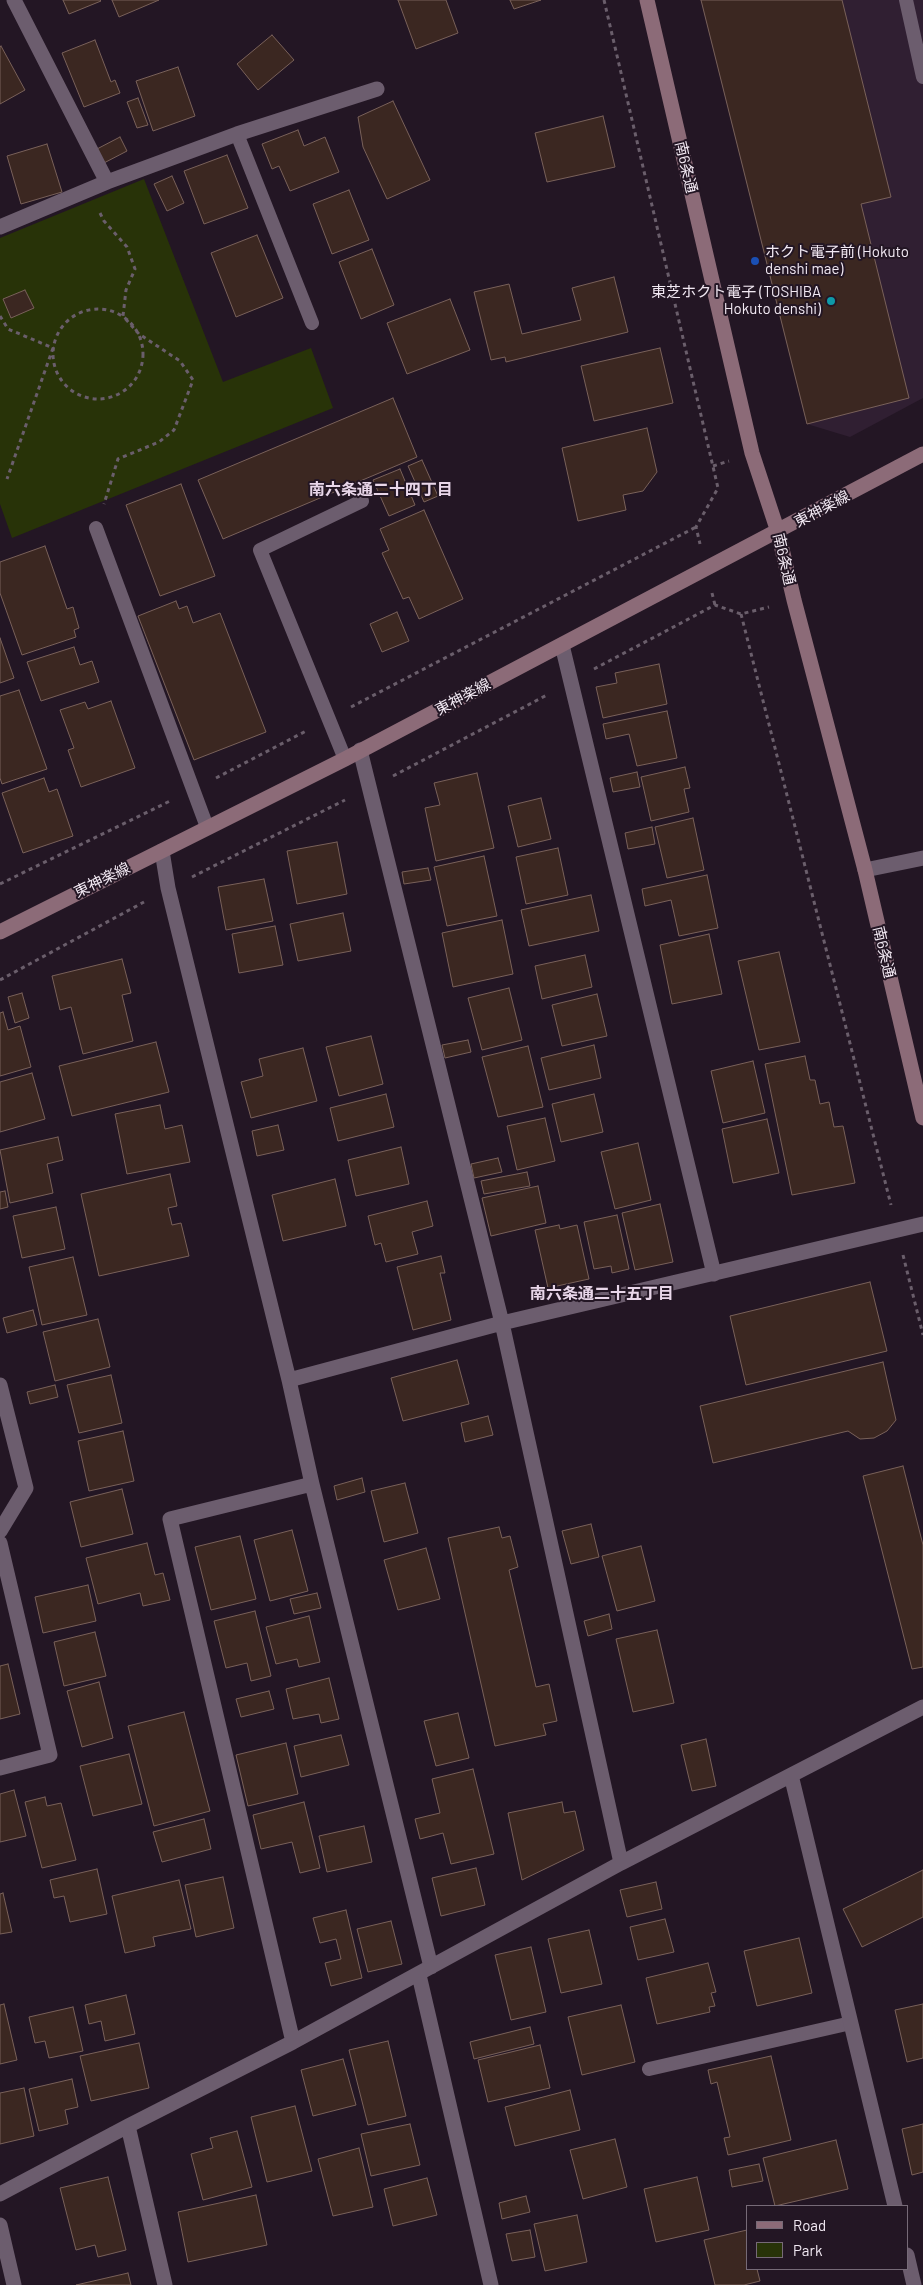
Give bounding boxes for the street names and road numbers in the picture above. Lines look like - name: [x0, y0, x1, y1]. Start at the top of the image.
- street label: 南6条通: [671, 139, 701, 195]
- street label: 東神楽線: [791, 487, 853, 531]
- street label: 南6条通: [769, 531, 799, 587]
- street label: 東神楽線: [432, 675, 494, 719]
- street label: 東神楽線: [71, 859, 133, 901]
- street label: 南6条通: [869, 924, 899, 980]

